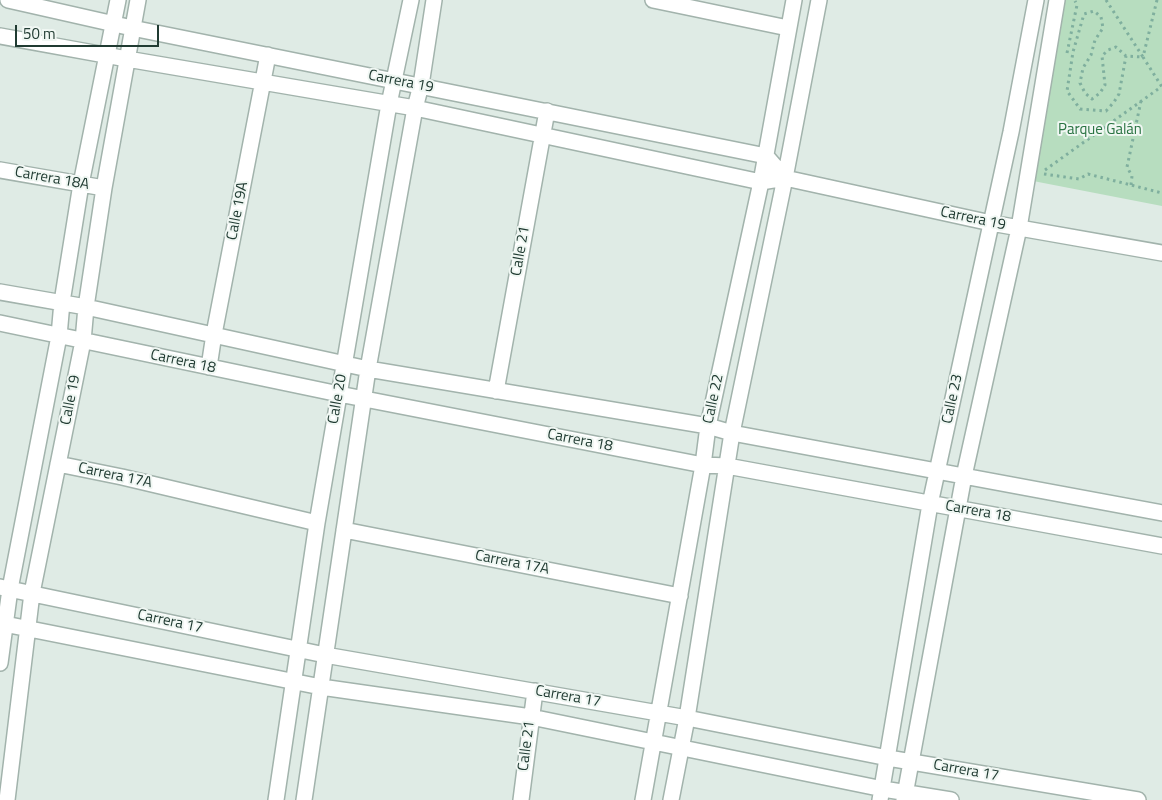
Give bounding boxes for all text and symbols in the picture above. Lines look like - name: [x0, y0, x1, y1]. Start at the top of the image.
- scale bar: [18, 15, 161, 47]
- text: 50 m: [23, 22, 56, 45]
- street label: Carrera 19: [367, 67, 435, 97]
- park label: Parque Galán: [1058, 121, 1142, 139]
- street label: Carrera 18A: [13, 164, 91, 194]
- street label: Calle 19A: [224, 180, 252, 242]
- street label: Carrera 19: [939, 203, 1007, 235]
- street label: Calle 21: [508, 225, 534, 277]
- street label: Carrera 18: [149, 346, 217, 378]
- street label: Calle 20: [325, 373, 351, 425]
- street label: Calle 22: [700, 373, 728, 425]
- street label: Calle 23: [939, 373, 967, 425]
- street label: Calle 19: [57, 374, 85, 426]
- street label: Carrera 18: [546, 426, 614, 456]
- street label: Carrera 17A: [76, 459, 154, 493]
- street label: Carrera 18: [944, 497, 1012, 527]
- street label: Carrera 17A: [473, 547, 551, 579]
- street label: Carrera 17: [136, 606, 204, 638]
- street label: Carrera 17: [534, 682, 602, 712]
- street label: Calle 21: [515, 720, 539, 772]
- street label: Carrera 17: [932, 756, 1000, 786]

